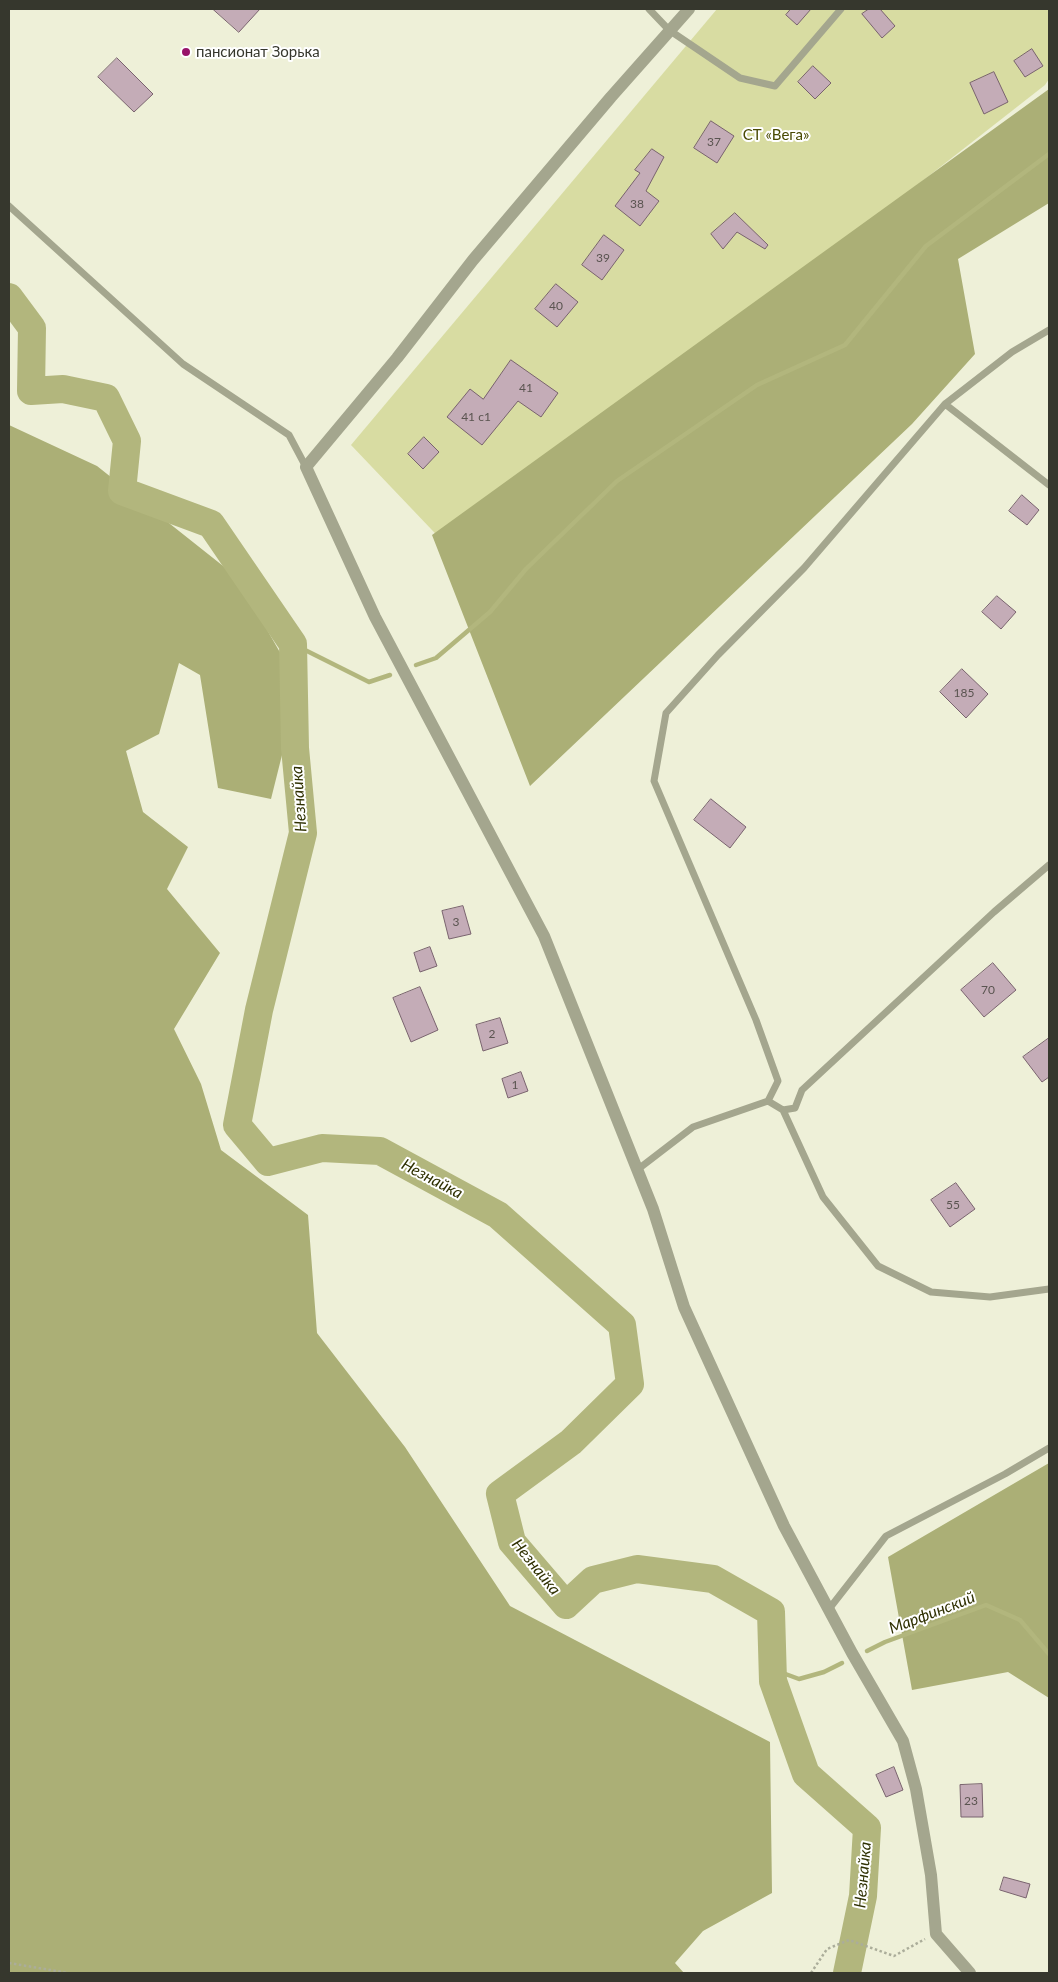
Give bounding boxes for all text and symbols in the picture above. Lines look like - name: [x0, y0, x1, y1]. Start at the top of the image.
- place label: пансионат Зорька: [196, 43, 320, 61]
- marker: пансионат Зорька: [180, 46, 192, 58]
- park label: СТ «Вега»: [743, 126, 809, 144]
- house number: 37: [707, 135, 721, 149]
- house number: 38: [630, 197, 644, 211]
- house number: 39: [596, 251, 610, 265]
- house number: 40: [549, 299, 563, 313]
- house number: 41: [519, 381, 533, 395]
- house number: 41 с1: [461, 410, 491, 424]
- house number: 185: [954, 686, 974, 700]
- water label: Незнайка: [287, 765, 311, 833]
- house number: 3: [453, 915, 459, 929]
- house number: 70: [981, 983, 995, 997]
- house number: 2: [489, 1027, 495, 1041]
- house number: 1: [512, 1078, 518, 1092]
- water label: Незнайка: [398, 1155, 466, 1203]
- house number: 55: [946, 1198, 960, 1212]
- water label: Незнайка: [508, 1535, 564, 1599]
- water label: Марфинский: [886, 1588, 978, 1638]
- house number: 23: [964, 1794, 978, 1808]
- water label: Незнайка: [851, 1841, 875, 1909]

